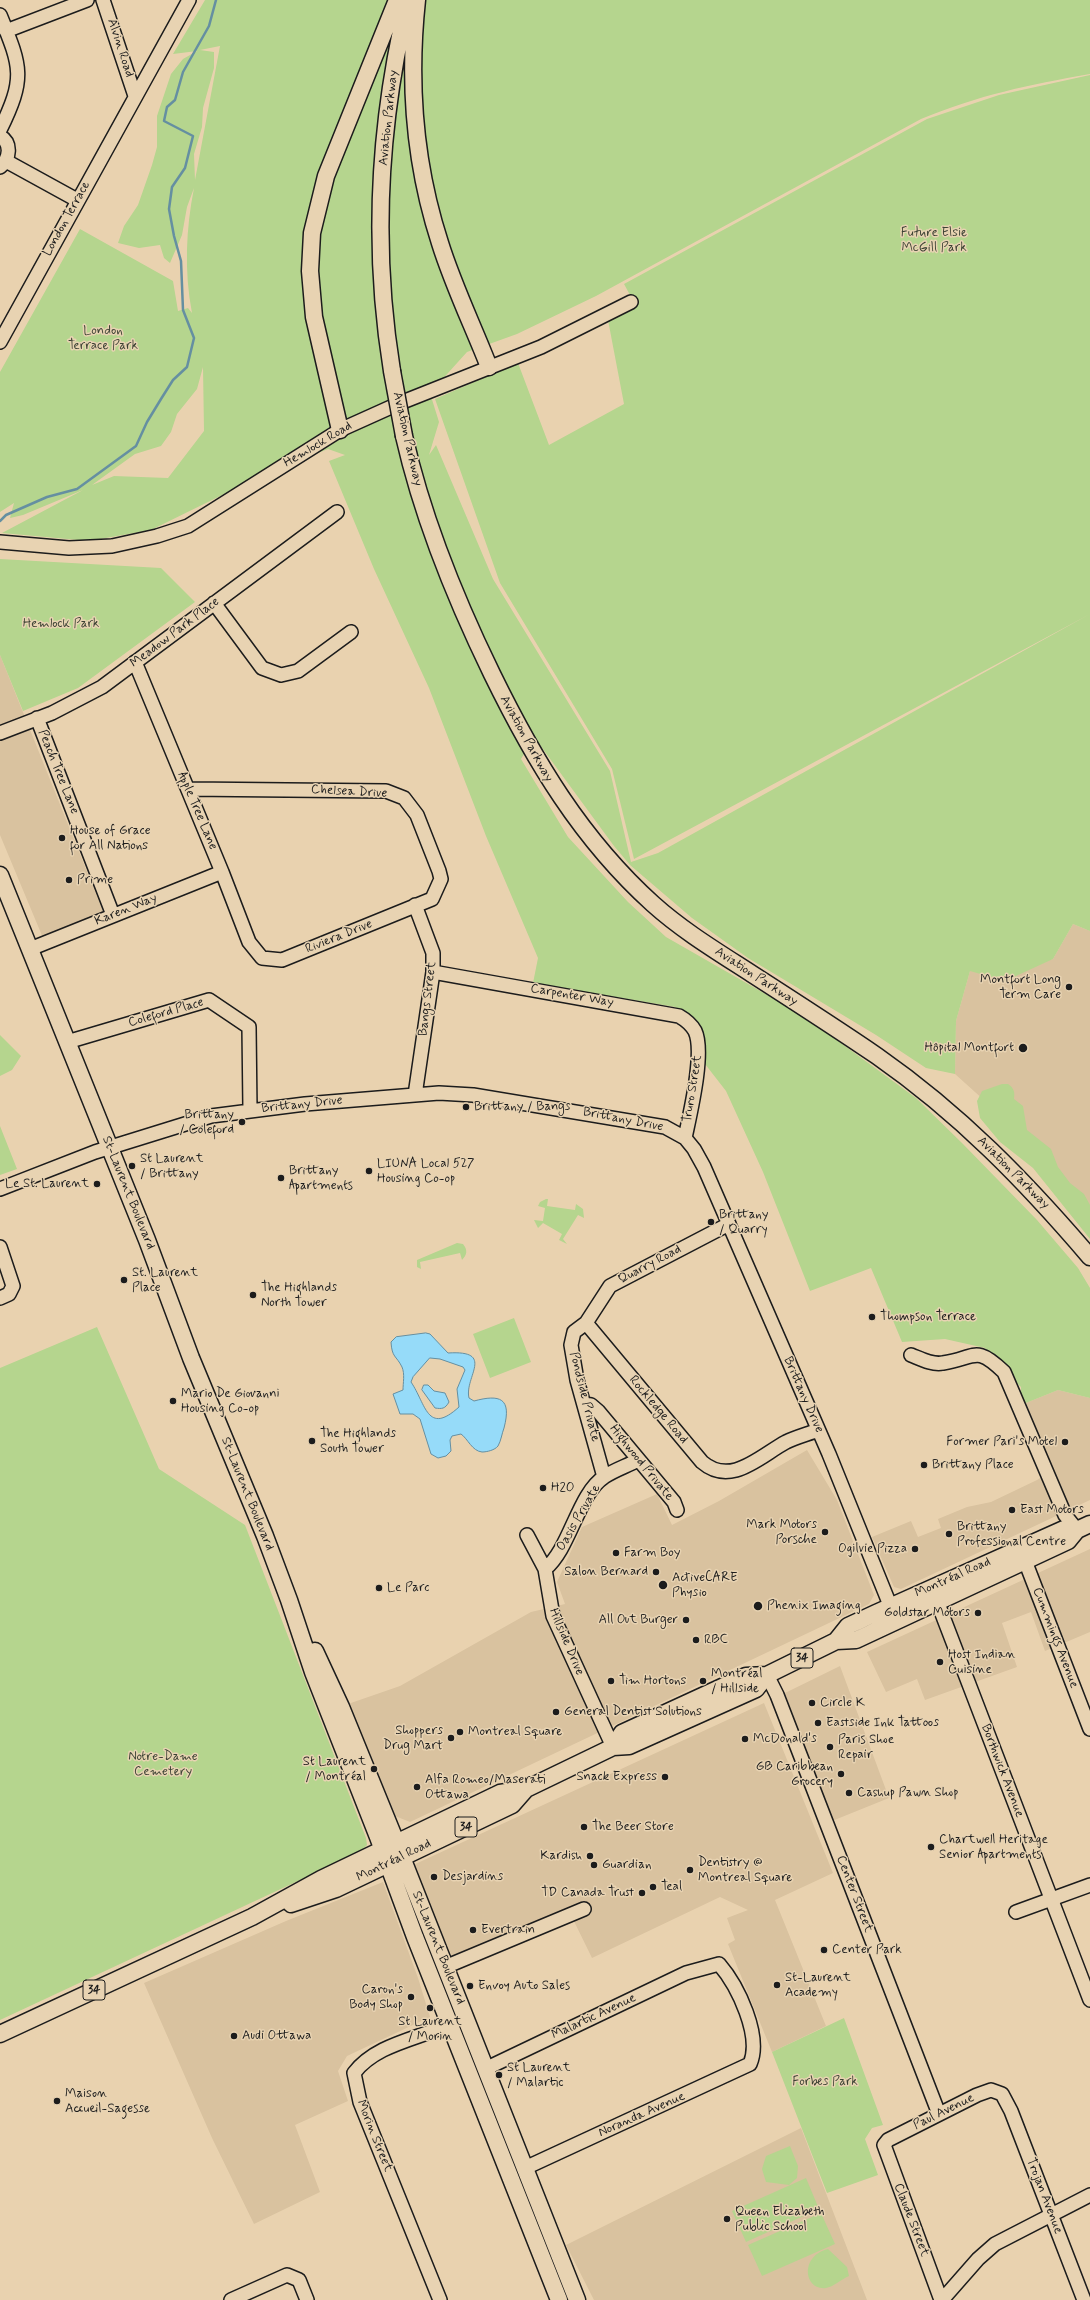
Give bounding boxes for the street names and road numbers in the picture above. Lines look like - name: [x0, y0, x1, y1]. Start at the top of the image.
- street label: Alvin Road: [103, 17, 137, 79]
- street label: Aviation Parkway: [376, 69, 402, 167]
- street label: London Terrace: [40, 179, 94, 259]
- street label: Aviation Parkway: [389, 390, 425, 488]
- street label: Hemlock Road: [281, 419, 355, 471]
- street label: Meadow Park Place: [127, 594, 223, 672]
- street label: Aviation Parkway: [496, 693, 556, 785]
- street label: Peach Tree Lane: [34, 728, 82, 816]
- street label: Apple Tree Lane: [174, 770, 220, 852]
- street label: Chelsea Drive: [310, 782, 388, 802]
- street label: Karen Way: [93, 890, 159, 930]
- street label: Riviera Drive: [303, 916, 375, 958]
- street label: Aviation Parkway: [711, 944, 801, 1010]
- street label: Bangs Street: [416, 961, 440, 1037]
- street label: Carpenter Way: [529, 981, 615, 1011]
- street label: Coleford Place: [126, 995, 206, 1031]
- street label: Truro Street: [680, 1054, 706, 1124]
- street label: Brittany Drive: [261, 1093, 343, 1117]
- street label: Brittany Drive: [581, 1105, 665, 1135]
- street label: Aviation Parkway: [973, 1133, 1053, 1213]
- street label: St-Laurent Boulevard: [98, 1134, 158, 1252]
- street label: Quarry Road: [616, 1242, 684, 1288]
- street label: Pondside Private: [565, 1350, 603, 1444]
- street label: Brittany Drive: [779, 1355, 827, 1435]
- street label: Rockledge Road: [625, 1373, 691, 1447]
- street label: Highwood Private: [606, 1422, 676, 1504]
- street label: St-Laurent Boulevard: [217, 1435, 277, 1553]
- street label: Oasis Private: [554, 1482, 604, 1554]
- street label: Montréal Road: [913, 1554, 993, 1602]
- street label: Cummings Avenue: [1029, 1585, 1081, 1691]
- street label: Hillside Drive: [545, 1606, 587, 1678]
- road number: 34: [791, 1648, 813, 1668]
- street label: Borthwick Avenue: [977, 1722, 1027, 1820]
- road number: 34: [455, 1817, 477, 1837]
- street label: Montréal Road: [354, 1836, 434, 1886]
- street label: Center Street: [832, 1853, 876, 1935]
- street label: St-Laurent Boulevard: [408, 1889, 468, 2007]
- road number: 34: [83, 1980, 105, 2000]
- street label: Malartic Avenue: [549, 1991, 639, 2043]
- street label: Noranda Avenue: [596, 2089, 688, 2141]
- street label: Paul Avenue: [911, 2091, 977, 2133]
- street label: Morin Street: [352, 2098, 396, 2174]
- street label: Trojan Avenue: [1022, 2156, 1066, 2236]
- street label: Claude Street: [890, 2181, 932, 2259]

